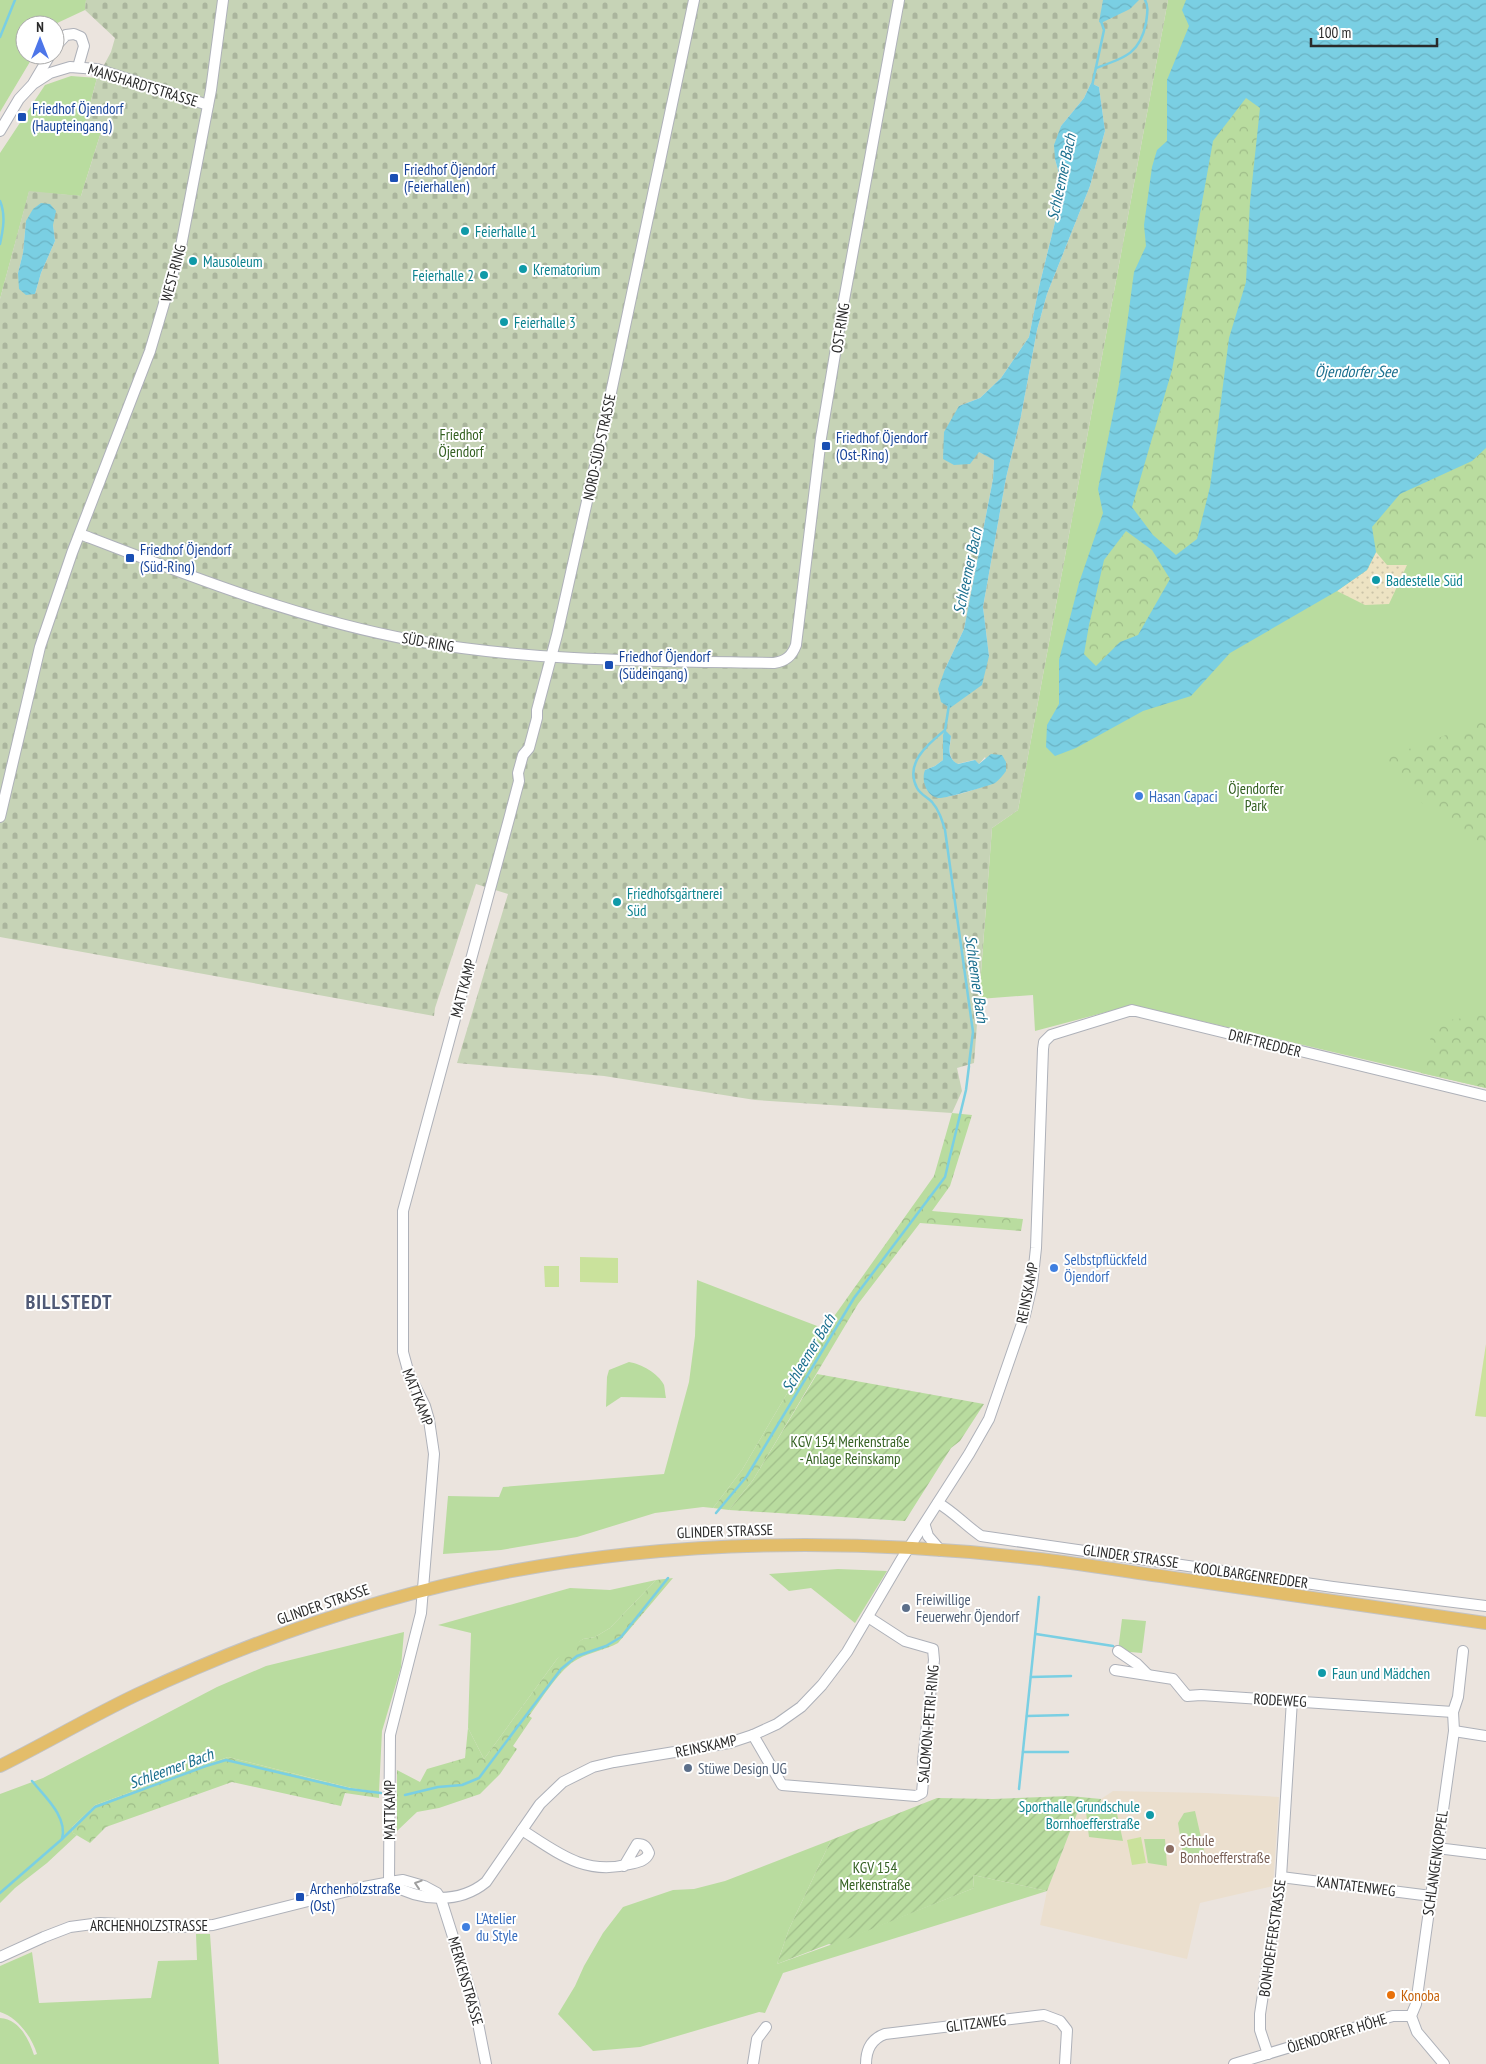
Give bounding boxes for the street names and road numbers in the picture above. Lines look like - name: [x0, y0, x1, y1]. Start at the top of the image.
- street label: MANSHARDTSTRASSE: [86, 59, 200, 111]
- street label: WEST-RING: [156, 242, 190, 304]
- street label: OST-RING: [827, 302, 853, 354]
- street label: NORD-SÜD-STRASSE: [578, 392, 620, 502]
- street label: SÜD-RING: [400, 628, 456, 656]
- street label: MATTKAMP: [446, 956, 480, 1019]
- street label: DRIFTREDDER: [1227, 1025, 1303, 1061]
- street label: REINSKAMP: [1012, 1260, 1042, 1325]
- street label: MATTKAMP: [398, 1366, 438, 1429]
- street label: GLINDER STRASSE: [677, 1520, 773, 1542]
- street label: GLINDER STRASSE: [1082, 1540, 1180, 1572]
- street label: KOOLBARGENREDDER: [1192, 1558, 1310, 1592]
- street label: GLINDER STRASSE: [274, 1579, 372, 1629]
- street label: SALOMON-PETRI-RING: [913, 1664, 943, 1784]
- street label: RODEWEG: [1253, 1689, 1307, 1711]
- street label: REINSKAMP: [674, 1730, 739, 1762]
- street label: MATTKAMP: [380, 1780, 399, 1840]
- street label: SCHLANGENKOPPEL: [1418, 1808, 1452, 1917]
- street label: KANTATENWEG: [1315, 1872, 1397, 1900]
- street label: BONHOEFFERSTRASSE: [1254, 1878, 1290, 1998]
- street label: ARCHENHOLZSTRASSE: [90, 1916, 208, 1935]
- street label: MERKENSTRASSE: [444, 1934, 488, 2028]
- street label: ÖJENDORFER HÖHE: [1285, 2009, 1389, 2057]
- street label: GLITZAWEG: [945, 2010, 1007, 2036]

